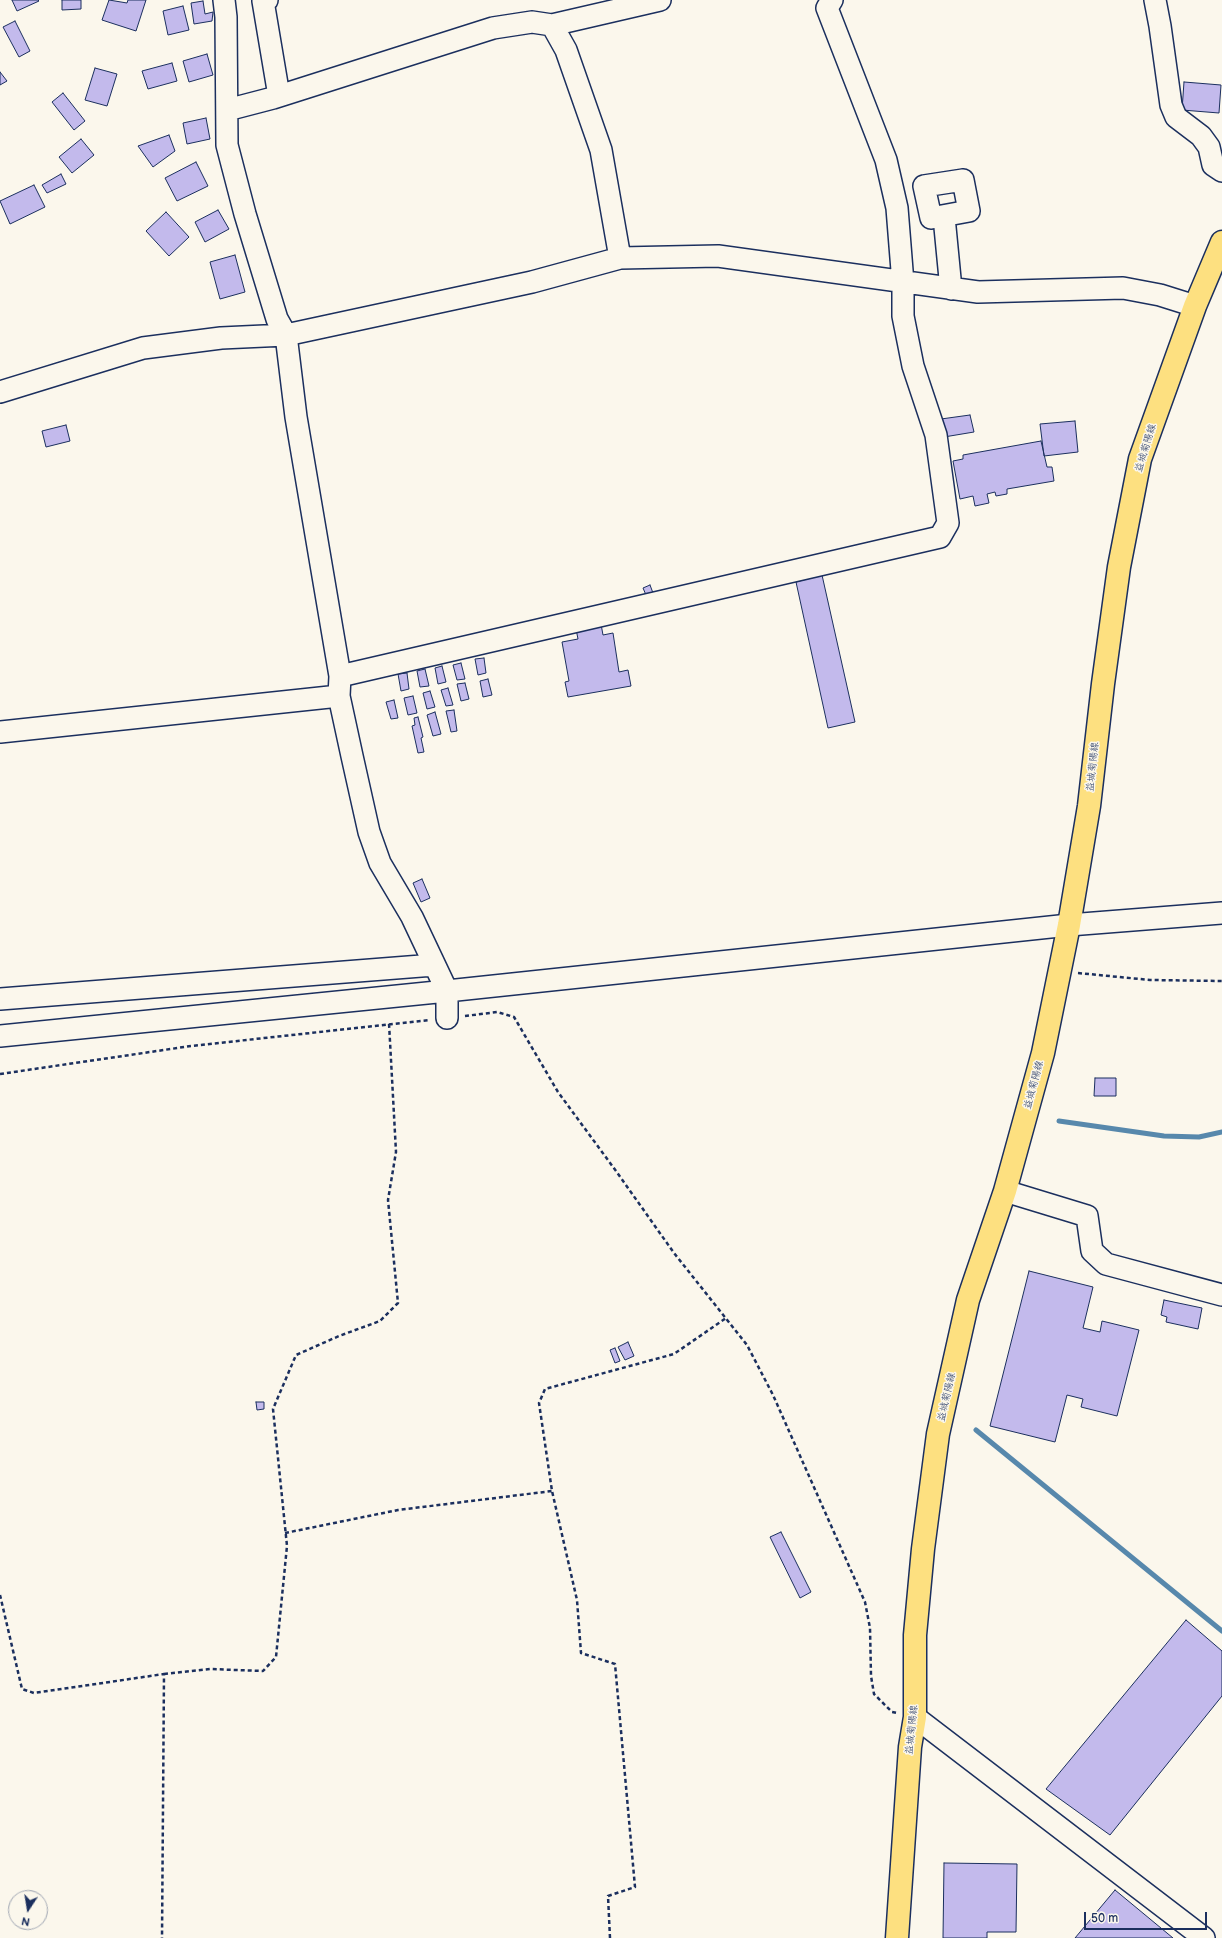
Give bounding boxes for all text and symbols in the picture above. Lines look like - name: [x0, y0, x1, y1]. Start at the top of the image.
- street label: 益城菊陽線: [1133, 422, 1159, 474]
- street label: 益城菊陽線: [1084, 742, 1102, 792]
- street label: 益城菊陽線: [1022, 1059, 1046, 1111]
- street label: 益城菊陽線: [936, 1371, 958, 1423]
- street label: 益城菊陽線: [903, 1705, 921, 1755]
- north arrow: [8, 1890, 48, 1930]
- scale bar: [1086, 1904, 1209, 1930]
- text: 50 m: [1091, 1911, 1118, 1926]
- text: N: [20, 1914, 31, 1928]

